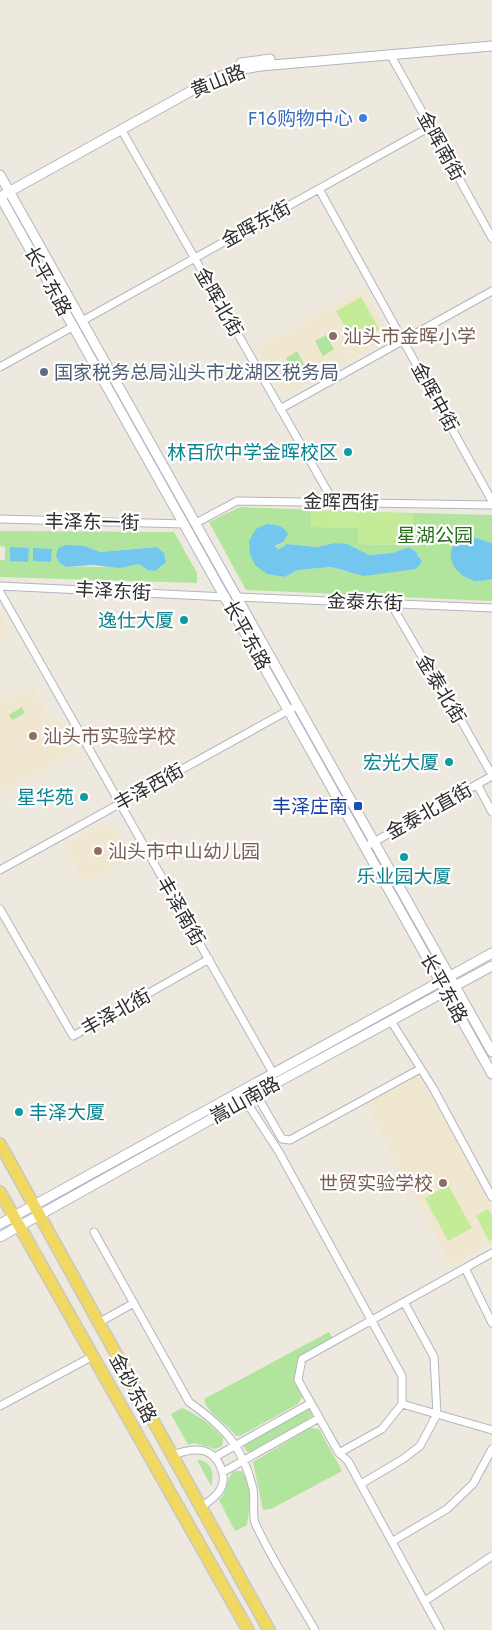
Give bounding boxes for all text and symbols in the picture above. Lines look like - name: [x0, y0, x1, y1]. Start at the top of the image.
- street label: 黄山路: [187, 58, 249, 104]
- place label: F16购物中心: [248, 105, 353, 132]
- street label: 金晖南街: [411, 106, 471, 186]
- marker: F16购物中心: [357, 112, 369, 124]
- street label: 金晖东街: [216, 194, 296, 254]
- street label: 长平东路: [18, 241, 78, 321]
- street label: 金晖北街: [188, 262, 250, 342]
- place label: 汕头市金晖小学: [343, 323, 476, 350]
- marker: 汕头市金晖小学: [327, 330, 339, 342]
- street label: 金晖中街: [405, 357, 465, 437]
- place label: 国家税务总局汕头市龙湖区税务局: [54, 359, 339, 386]
- marker: 国家税务总局汕头市龙湖区税务局: [38, 366, 50, 378]
- place label: 林百欣中学金晖校区: [167, 439, 338, 466]
- marker: 林百欣中学金晖校区: [342, 446, 354, 458]
- street label: 金晖西街: [303, 488, 379, 516]
- street label: 丰泽东一街: [44, 508, 140, 536]
- park label: 星湖公园: [397, 522, 473, 549]
- street label: 丰泽东街: [74, 576, 152, 606]
- street label: 金泰东街: [327, 587, 403, 617]
- street label: 长平东路: [217, 595, 277, 675]
- place label: 逸仕大厦: [98, 607, 174, 634]
- marker: 逸仕大厦: [178, 614, 190, 626]
- street label: 金泰北街: [410, 649, 472, 729]
- place label: 汕头市实验学校: [43, 723, 176, 750]
- marker: 汕头市实验学校: [27, 730, 39, 742]
- place label: 宏光大厦: [363, 749, 439, 776]
- marker: 宏光大厦: [443, 756, 455, 768]
- street label: 丰泽西街: [109, 757, 189, 817]
- street label: 金泰北直街: [381, 776, 477, 846]
- place label: 星华苑: [17, 784, 74, 811]
- marker: 星华苑: [78, 791, 90, 803]
- place label: 丰泽庄南: [272, 793, 348, 820]
- marker: 丰泽庄南: [352, 800, 364, 812]
- place label: 汕头市中山幼儿园: [108, 838, 260, 865]
- marker: 汕头市中山幼儿园: [92, 845, 104, 857]
- marker: 乐业园大厦: [398, 851, 410, 863]
- place label: 乐业园大厦: [356, 863, 452, 890]
- street label: 丰泽南街: [150, 871, 212, 951]
- street label: 长平东路: [414, 948, 474, 1028]
- street label: 丰泽北街: [76, 982, 156, 1042]
- street label: 嵩山南路: [205, 1070, 285, 1130]
- place label: 丰泽大厦: [29, 1099, 105, 1126]
- marker: 丰泽大厦: [13, 1106, 25, 1118]
- place label: 世贸实验学校: [319, 1170, 433, 1197]
- marker: 世贸实验学校: [437, 1177, 449, 1189]
- street label: 金砂东路: [103, 1348, 163, 1428]

